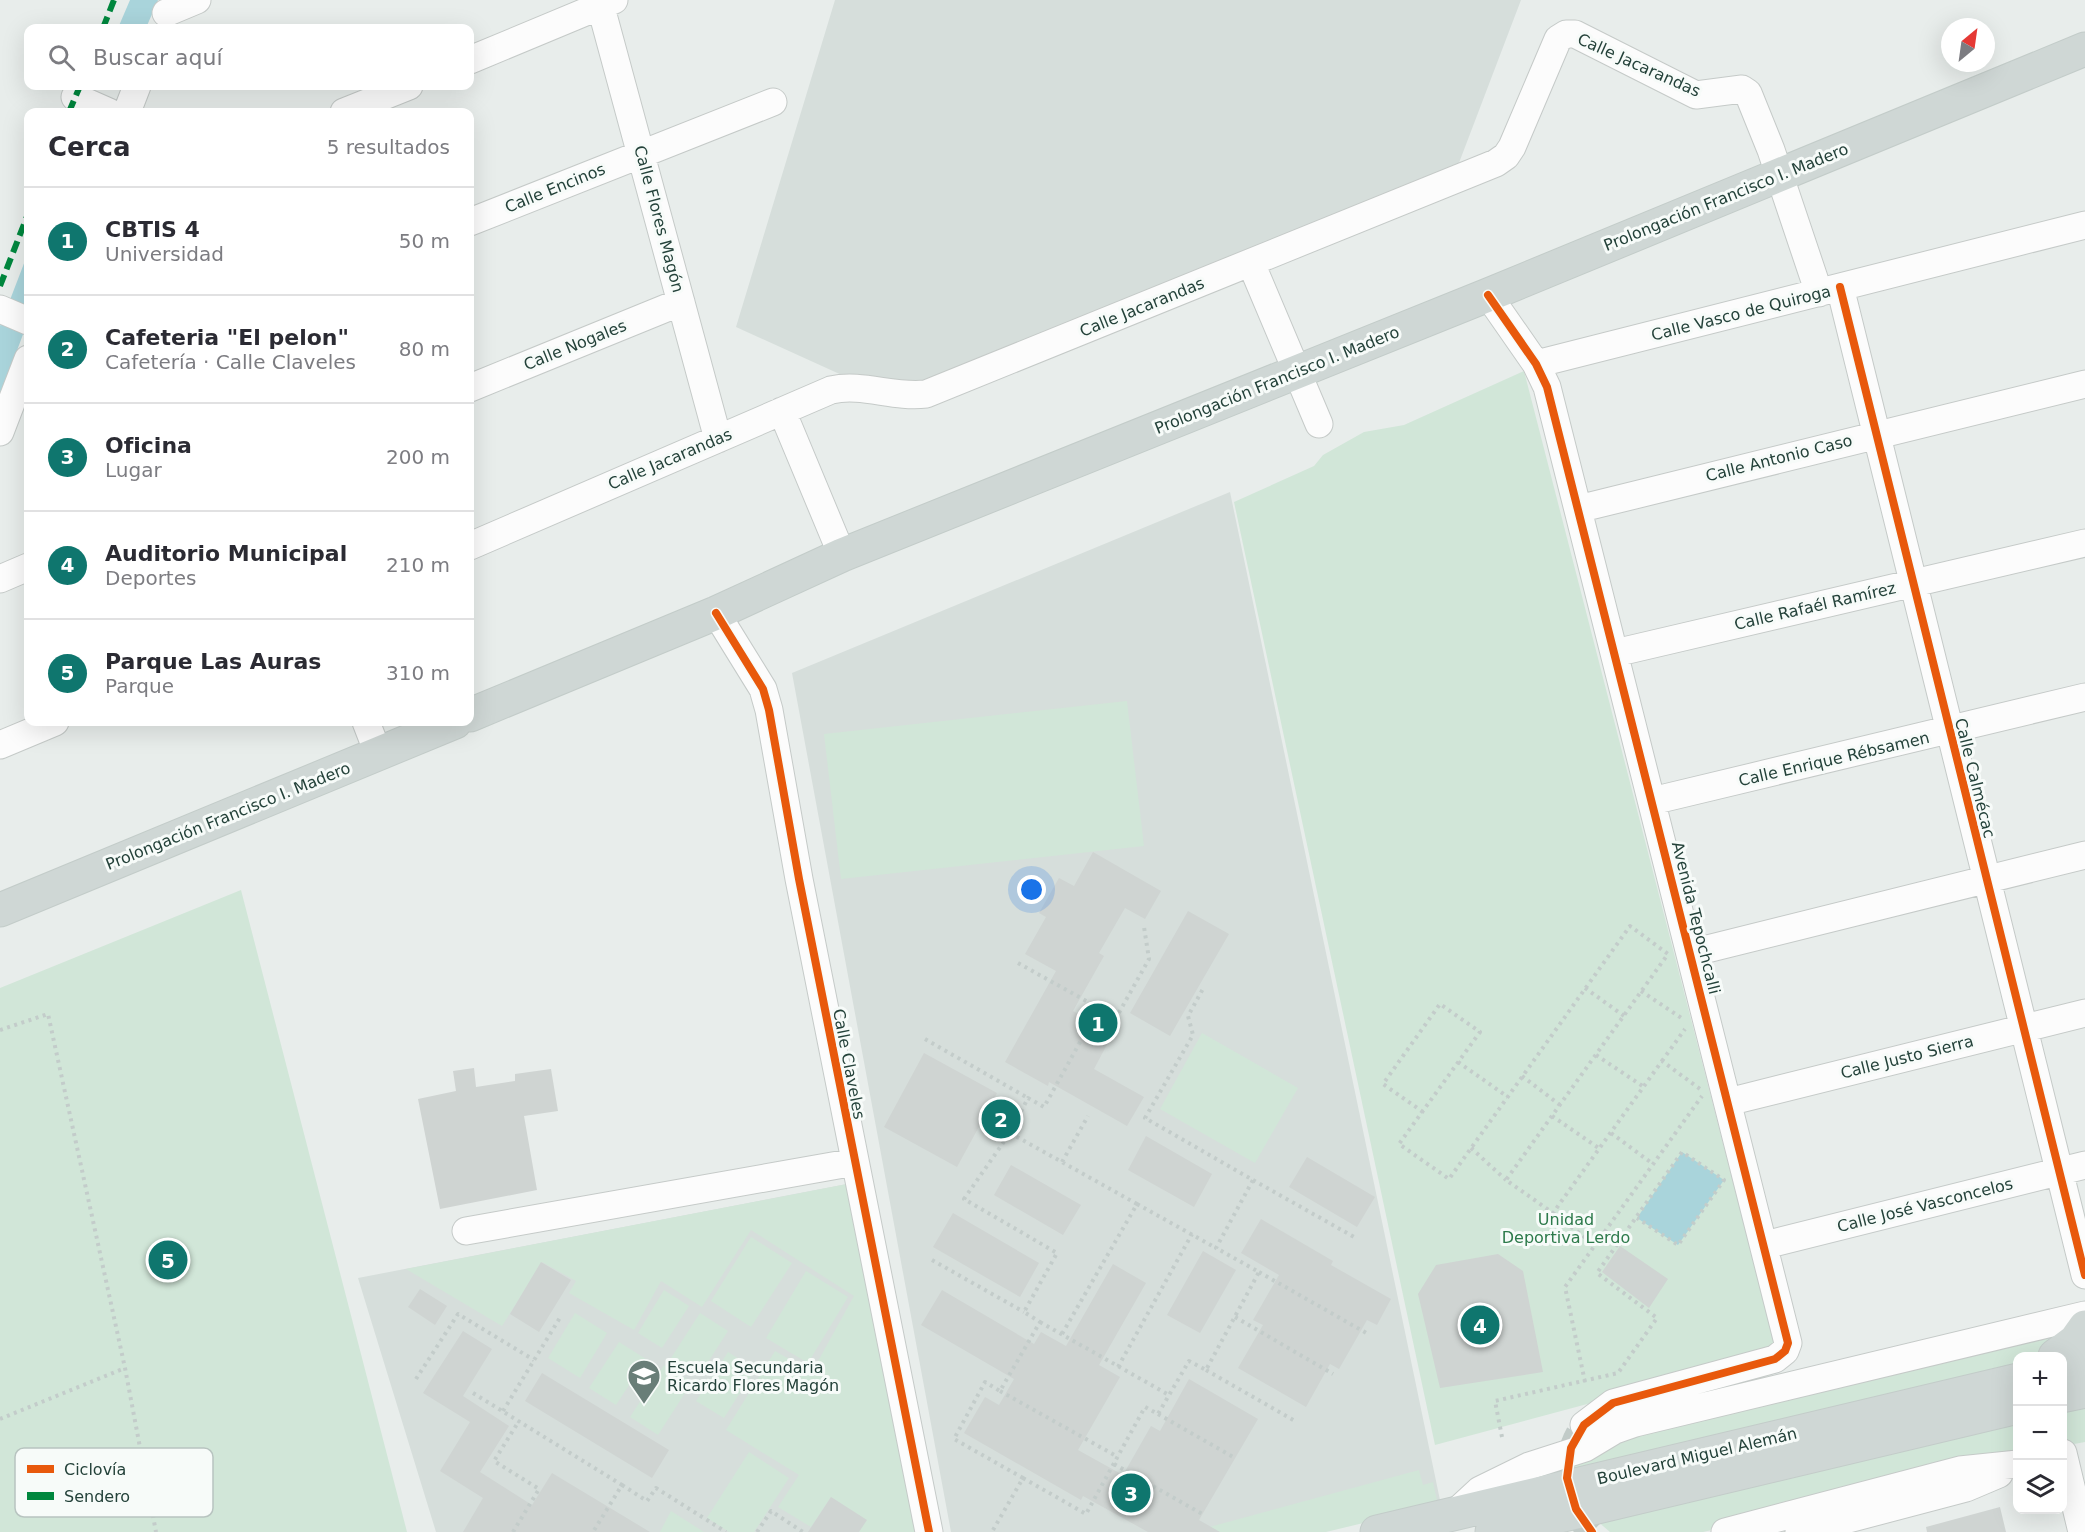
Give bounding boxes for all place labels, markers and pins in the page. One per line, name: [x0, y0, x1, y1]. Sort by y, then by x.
pin: 1: [1078, 1000, 1118, 1046]
pin: 2: [982, 1096, 1020, 1142]
pin: 5: [148, 1238, 188, 1282]
pin: 4: [1460, 1302, 1500, 1348]
school or university icon: Escuela Secundaria Ricardo Flores Magón: [626, 1358, 662, 1405]
place label: Escuela Secundaria Ricardo Flores Magón: [667, 1358, 839, 1395]
pin: 3: [1112, 1470, 1150, 1516]

